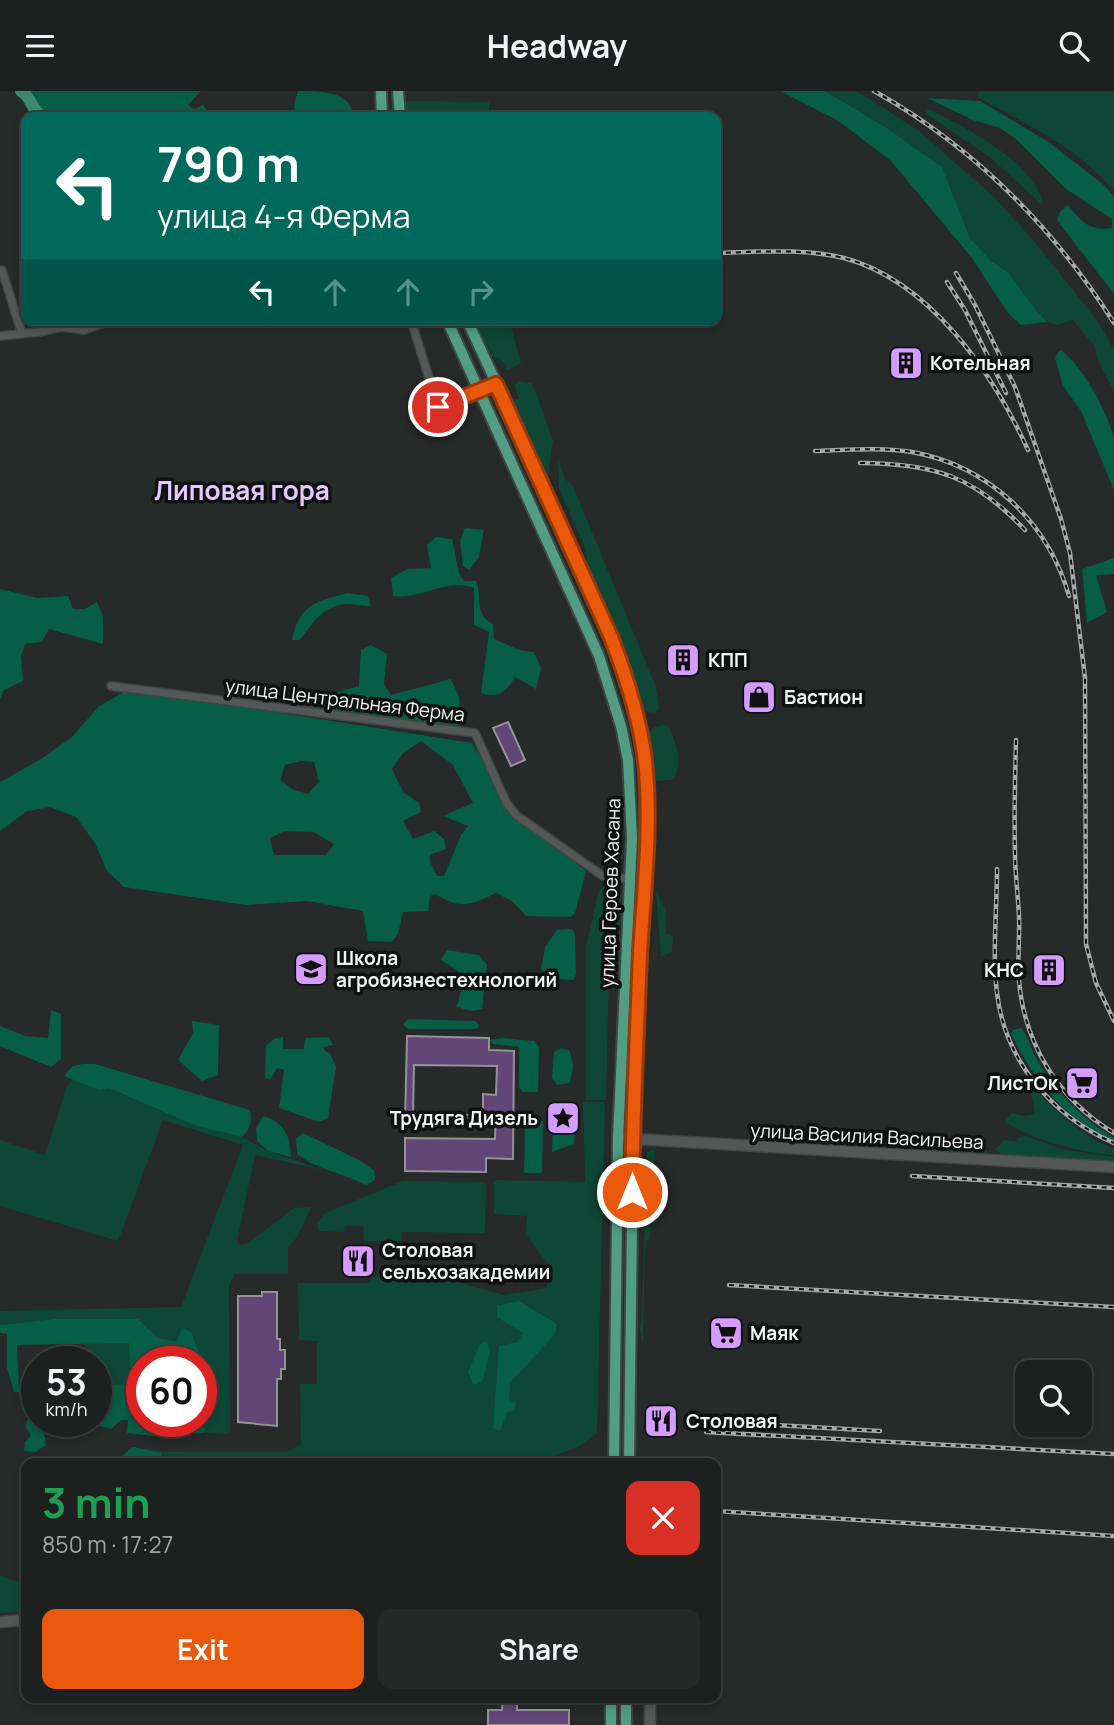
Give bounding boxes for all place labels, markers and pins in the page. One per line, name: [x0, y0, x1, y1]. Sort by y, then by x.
building icon: Котельная: [887, 344, 925, 382]
place label: Котельная: [930, 350, 1030, 376]
pin: [408, 377, 468, 437]
building icon: КПП: [664, 641, 702, 679]
place label: КПП: [708, 647, 748, 673]
shop icon: Бастион: [740, 678, 778, 716]
place label: Бастион: [784, 684, 863, 710]
place label: Школа агробизнестехнологий: [336, 945, 557, 993]
school or university icon: Школа агробизнестехнологий: [292, 950, 330, 988]
building icon: КНС: [1030, 951, 1068, 989]
place label: КНС: [984, 957, 1024, 983]
supermarket icon: ЛистОк: [1063, 1064, 1101, 1102]
place label: ЛистОк: [987, 1070, 1059, 1096]
place icon: Трудяга Дизель: [544, 1099, 582, 1137]
place label: Трудяга Дизель: [390, 1105, 538, 1131]
place label: Столовая сельхозакадемии: [382, 1237, 550, 1285]
restaurant icon: Столовая сельхозакадемии: [339, 1242, 377, 1280]
supermarket icon: Маяк: [707, 1314, 745, 1352]
place label: Маяк: [750, 1320, 799, 1346]
restaurant icon: Столовая: [642, 1402, 680, 1440]
place label: Столовая: [686, 1408, 778, 1434]

